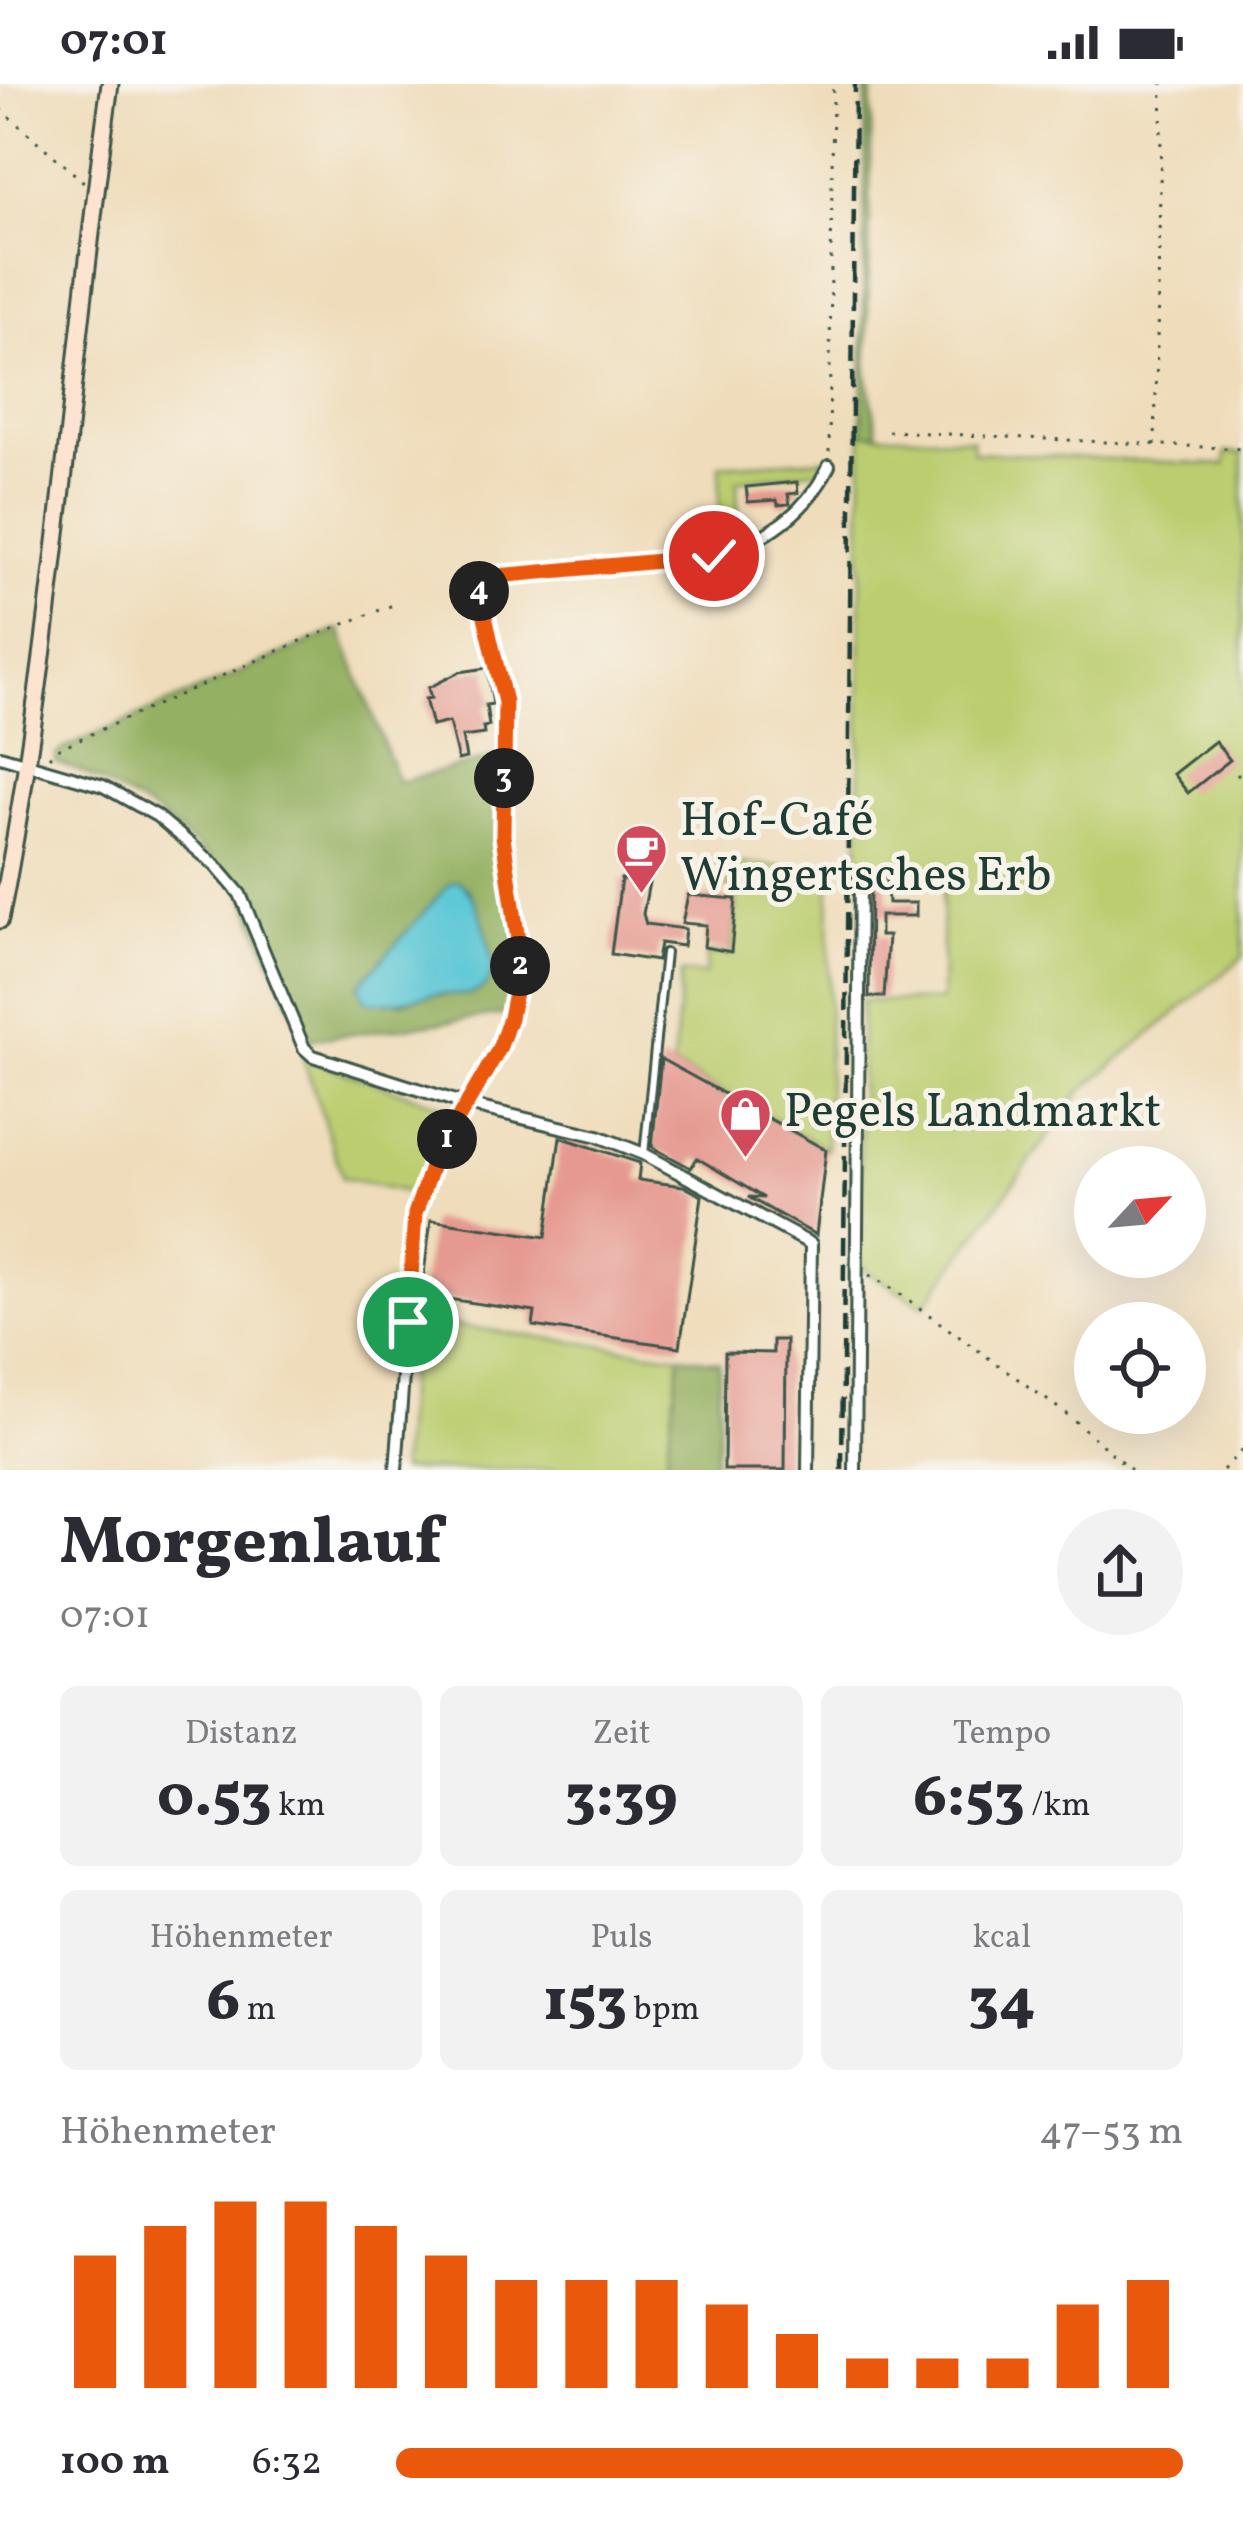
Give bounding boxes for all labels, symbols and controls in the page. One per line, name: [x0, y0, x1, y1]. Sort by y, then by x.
text: 07:01: [60, 11, 168, 74]
pin: [663, 505, 765, 607]
icon: check: [681, 523, 747, 589]
pin: 4: [449, 561, 509, 621]
text: 4: [469, 568, 489, 614]
pin: 3: [474, 748, 534, 808]
text: 3: [496, 755, 512, 801]
place label: Hof-Café Wingertsches Erb: [680, 789, 1052, 911]
cafe icon: Hof-Café Wingertsches Erb: [613, 822, 669, 896]
pin: 2: [490, 936, 550, 996]
text: 2: [511, 943, 529, 989]
place label: Pegels Landmarkt: [784, 1080, 1161, 1147]
shop icon: Pegels Landmarkt: [717, 1085, 773, 1159]
pin: 1: [417, 1109, 477, 1169]
text: 1: [440, 1116, 454, 1162]
north arrow: [1074, 1146, 1206, 1278]
map controls: [1074, 1146, 1206, 1434]
pin: [357, 1271, 459, 1373]
icon: arrive: [375, 1289, 441, 1355]
button: locate: [1074, 1302, 1206, 1434]
text: Morgenlauf: [60, 1499, 442, 1591]
button: share: [1057, 1509, 1183, 1635]
text: 07:01: [60, 1590, 150, 1644]
text: Distanz: [185, 1712, 297, 1758]
text: Zeit: [593, 1712, 650, 1758]
text: Tempo: [953, 1712, 1051, 1758]
text: 0.53: [157, 1758, 272, 1841]
text: 3:39: [565, 1758, 678, 1841]
text: 6:53: [913, 1758, 1025, 1841]
text: km: [272, 1784, 325, 1830]
text: /km: [1025, 1784, 1091, 1830]
text: Höhenmeter: [150, 1916, 332, 1962]
text: Puls: [591, 1916, 652, 1962]
text: kcal: [973, 1916, 1031, 1962]
text: 6: [206, 1962, 240, 2045]
text: 153: [543, 1962, 627, 2045]
text: 34: [968, 1962, 1035, 2045]
text: m: [240, 1988, 276, 2034]
text: bpm: [627, 1988, 700, 2034]
text: Höhenmeter: [60, 2106, 276, 2160]
text: 47–53 m: [1039, 2106, 1183, 2160]
text: 100 m: [60, 2436, 170, 2490]
text: 6:32: [252, 2436, 322, 2490]

